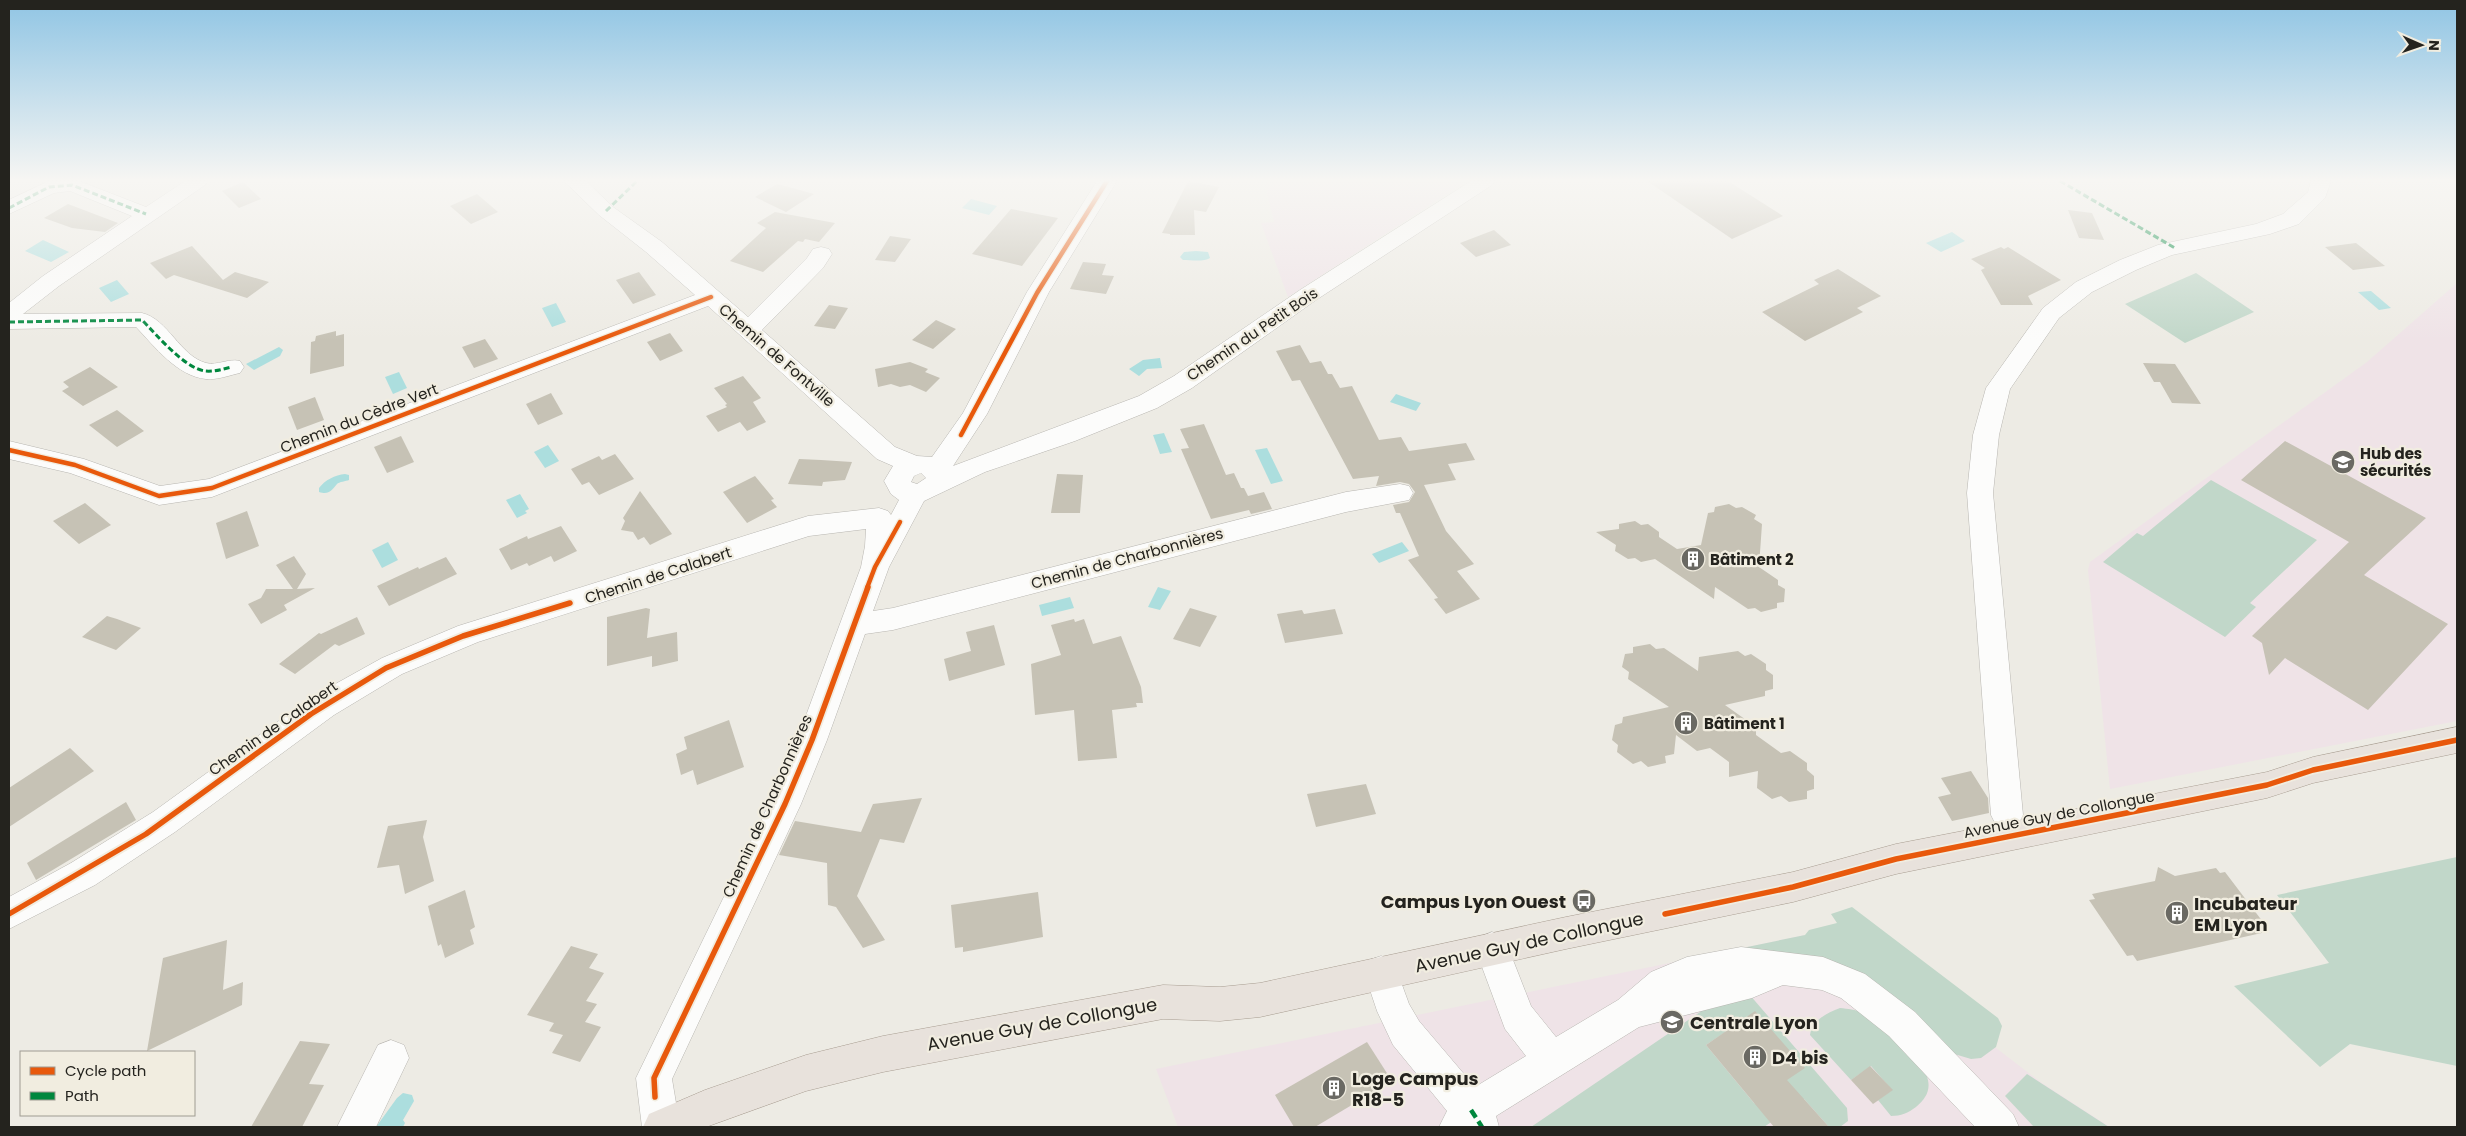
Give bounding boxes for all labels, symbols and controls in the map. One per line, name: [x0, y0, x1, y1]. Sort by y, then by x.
north arrow: [2396, 20, 2446, 70]
text: N: [2424, 40, 2444, 51]
street label: Chemin du Petit Bois: [1182, 282, 1322, 386]
street label: Chemin de Fontville: [714, 299, 840, 411]
street label: Chemin du Cèdre Vert: [277, 378, 441, 458]
place label: Hub des sécurités: [2360, 443, 2431, 481]
school or university icon: Hub des sécurités: [2330, 449, 2356, 475]
street label: Chemin de Charbonnières: [1029, 522, 1226, 594]
street label: Chemin de Calabert: [582, 541, 734, 609]
building icon: Bâtiment 2: [1680, 546, 1706, 572]
place label: Bâtiment 2: [1710, 549, 1794, 570]
street label: Chemin de Calabert: [204, 676, 342, 780]
building icon: Bâtiment 1: [1673, 710, 1699, 736]
street label: Chemin de Charbonnières: [717, 711, 817, 901]
place label: Bâtiment 1: [1704, 713, 1785, 734]
street label: Avenue Guy de Collongue: [1962, 785, 2156, 843]
bus stop icon: Campus Lyon Ouest: [1571, 888, 1597, 914]
place label: Campus Lyon Ouest: [1381, 889, 1566, 914]
place label: Incubateur EM Lyon: [2194, 891, 2297, 937]
building icon: Incubateur EM Lyon: [2164, 900, 2190, 926]
street label: Avenue Guy de Collongue: [1412, 906, 1646, 978]
street label: Avenue Guy de Collongue: [925, 991, 1159, 1057]
school or university icon: Centrale Lyon: [1659, 1009, 1685, 1035]
place label: Centrale Lyon: [1690, 1010, 1818, 1035]
building icon: D4 bis: [1742, 1044, 1768, 1070]
place label: D4 bis: [1772, 1045, 1829, 1070]
legend: [20, 1051, 195, 1116]
text: Cycle path: [65, 1060, 146, 1081]
place label: Loge Campus R18-5: [1352, 1066, 1479, 1112]
building icon: Loge Campus R18-5: [1321, 1075, 1347, 1101]
text: Path: [65, 1085, 99, 1106]

